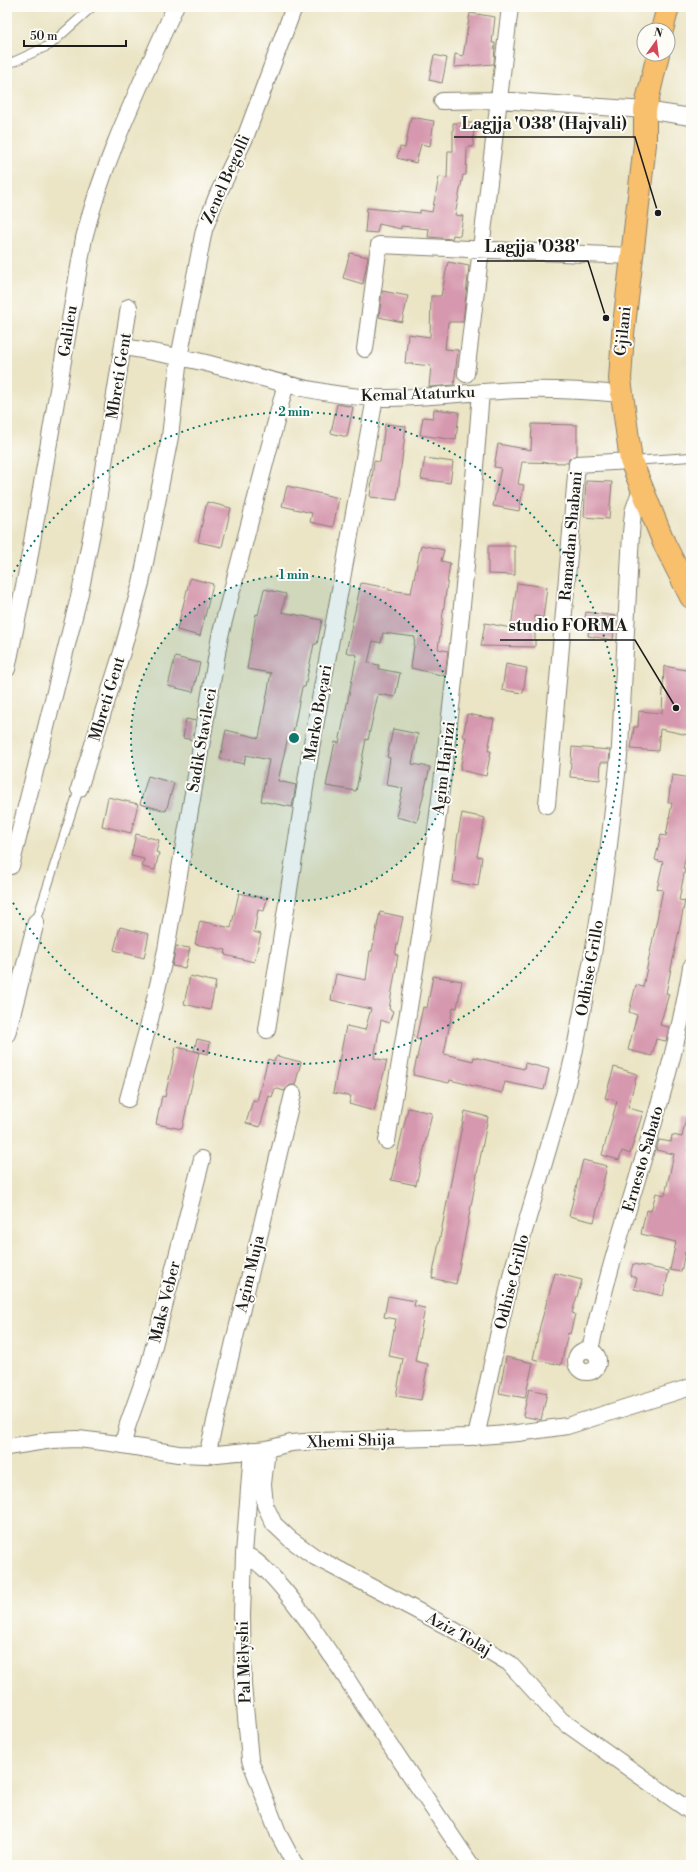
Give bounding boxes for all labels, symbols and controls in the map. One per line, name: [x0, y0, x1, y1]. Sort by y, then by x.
scale bar: [24, 22, 126, 48]
north arrow: [636, 22, 676, 62]
text: N: [652, 25, 664, 41]
text: 50 m: [30, 29, 58, 44]
callout: Lagjja '038' (Hajvali): [454, 108, 635, 137]
text: Lagjja '038' (Hajvali): [461, 113, 627, 135]
street label: Zenel Begolli: [197, 131, 255, 227]
callout: Lagjja '038': [477, 232, 588, 261]
text: Lagjja '038': [485, 236, 579, 258]
street label: Galileu: [54, 304, 82, 358]
street label: Gjilani: [610, 305, 636, 357]
street label: Mbreti Gent: [102, 331, 136, 421]
street label: Kemal Ataturku: [361, 382, 475, 406]
text: 2 min: [278, 405, 310, 420]
street label: Ramadan Shabani: [555, 470, 587, 602]
text: 1 min: [279, 568, 310, 583]
callout: studio FORMA: [500, 611, 635, 640]
text: studio FORMA: [509, 615, 628, 637]
street label: Mbreti Gent: [85, 654, 129, 744]
street label: Marko Boçari: [300, 663, 336, 763]
street label: Sadik Stavileci: [183, 686, 221, 794]
street label: Agim Hajrizi: [428, 720, 460, 817]
centre of rings: [287, 731, 301, 745]
street label: Odhise Grillo: [572, 918, 608, 1018]
street label: Ernesto Sabato: [618, 1104, 668, 1214]
street label: Agim Muja: [231, 1232, 269, 1316]
street label: Odhise Grillo: [490, 1232, 534, 1332]
street label: Maks Veber: [145, 1259, 185, 1345]
street label: Xhemi Shija: [306, 1429, 396, 1453]
street label: Aziz Tolaj: [422, 1607, 495, 1660]
street label: Pal Mëlyshi: [233, 1620, 255, 1704]

